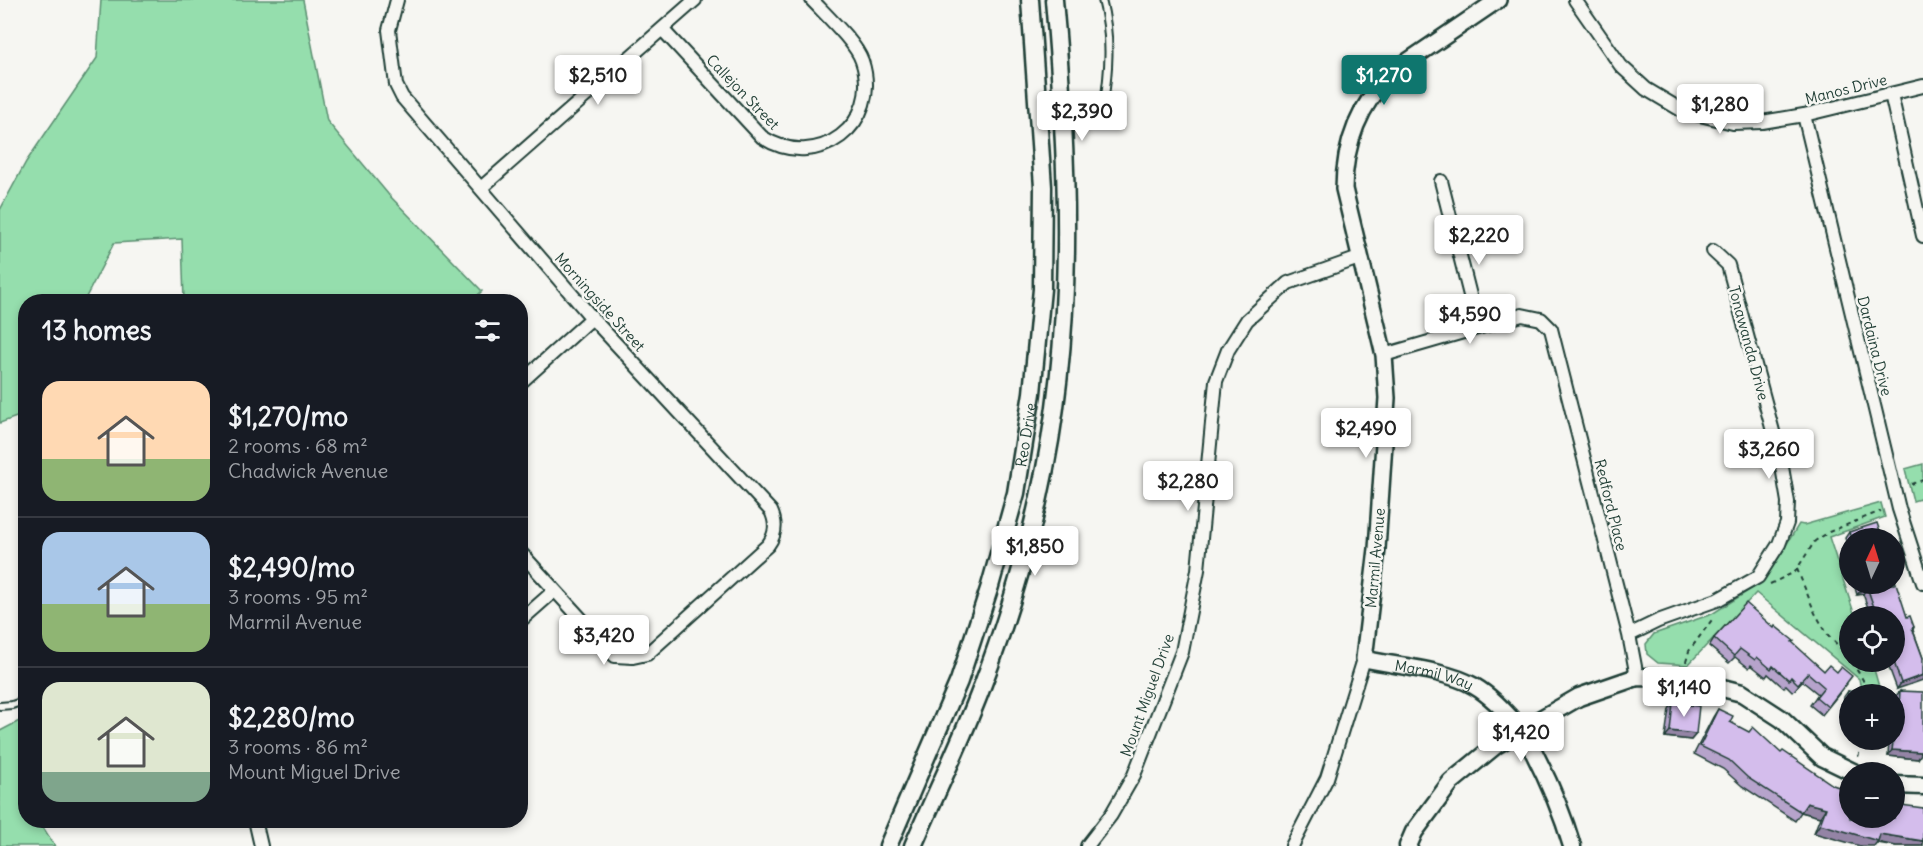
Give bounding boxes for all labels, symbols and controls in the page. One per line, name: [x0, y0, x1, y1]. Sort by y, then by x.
street label: Callejon Street: [702, 50, 784, 134]
pin: $2,510: [549, 55, 647, 106]
pin: $1,270: [1335, 55, 1433, 106]
text: $2,510: [569, 62, 627, 87]
text: $1,270: [1356, 62, 1412, 87]
street label: Manos Drive: [1803, 70, 1889, 108]
pin: $1,280: [1671, 84, 1769, 135]
pin: $2,390: [1033, 91, 1131, 142]
text: $1,280: [1691, 91, 1749, 116]
text: $2,390: [1051, 98, 1113, 123]
pin: $2,220: [1430, 215, 1528, 266]
text: $2,220: [1448, 222, 1510, 247]
street label: Morningside Street: [551, 249, 649, 355]
street label: Tonawanda Drive: [1725, 284, 1773, 402]
pin: $4,590: [1421, 294, 1519, 345]
street label: Dardaina Drive: [1853, 294, 1897, 398]
text: $4,590: [1439, 301, 1502, 326]
text: 13 homes: [42, 314, 152, 347]
icon: filters: [471, 314, 504, 347]
text: $1,270/mo: [228, 400, 348, 433]
street label: Reo Drive: [1011, 401, 1040, 468]
icon: home: [90, 405, 162, 477]
pin: $2,490: [1317, 408, 1415, 459]
text: $2,490: [1335, 415, 1397, 440]
pin: $3,260: [1720, 429, 1818, 480]
text: 2 rooms · 68 m²: [228, 433, 368, 458]
text: $3,260: [1738, 436, 1800, 461]
street label: Redford Place: [1590, 457, 1632, 553]
text: Chadwick Avenue: [228, 458, 388, 483]
pin: $2,280: [1139, 461, 1237, 512]
text: $2,280: [1157, 468, 1219, 493]
street label: Marmil Avenue: [1361, 507, 1389, 609]
pin: $1,850: [986, 526, 1084, 577]
north arrow: [1839, 528, 1905, 594]
map controls: [1839, 528, 1905, 828]
text: $1,850: [1005, 533, 1065, 558]
text: $2,490/mo: [228, 551, 355, 584]
icon: home: [90, 556, 162, 628]
text: 3 rooms · 95 m²: [228, 584, 368, 609]
button: locate: [1839, 606, 1905, 672]
text: Marmil Avenue: [228, 609, 362, 634]
pin: $3,420: [555, 615, 653, 666]
text: $3,420: [573, 622, 635, 647]
street label: Mount Miguel Drive: [1116, 631, 1178, 759]
street label: Marmil Way: [1393, 655, 1477, 694]
pin: $1,140: [1635, 667, 1733, 718]
text: $1,140: [1657, 674, 1711, 699]
button: +: [1839, 684, 1905, 750]
text: $2,280/mo: [228, 701, 355, 734]
icon: home: [90, 706, 162, 778]
pin: $1,420: [1472, 712, 1570, 763]
text: $1,420: [1492, 719, 1550, 744]
text: 3 rooms · 86 m²: [228, 734, 368, 759]
text: Mount Miguel Drive: [228, 759, 401, 784]
button: −: [1839, 762, 1905, 828]

